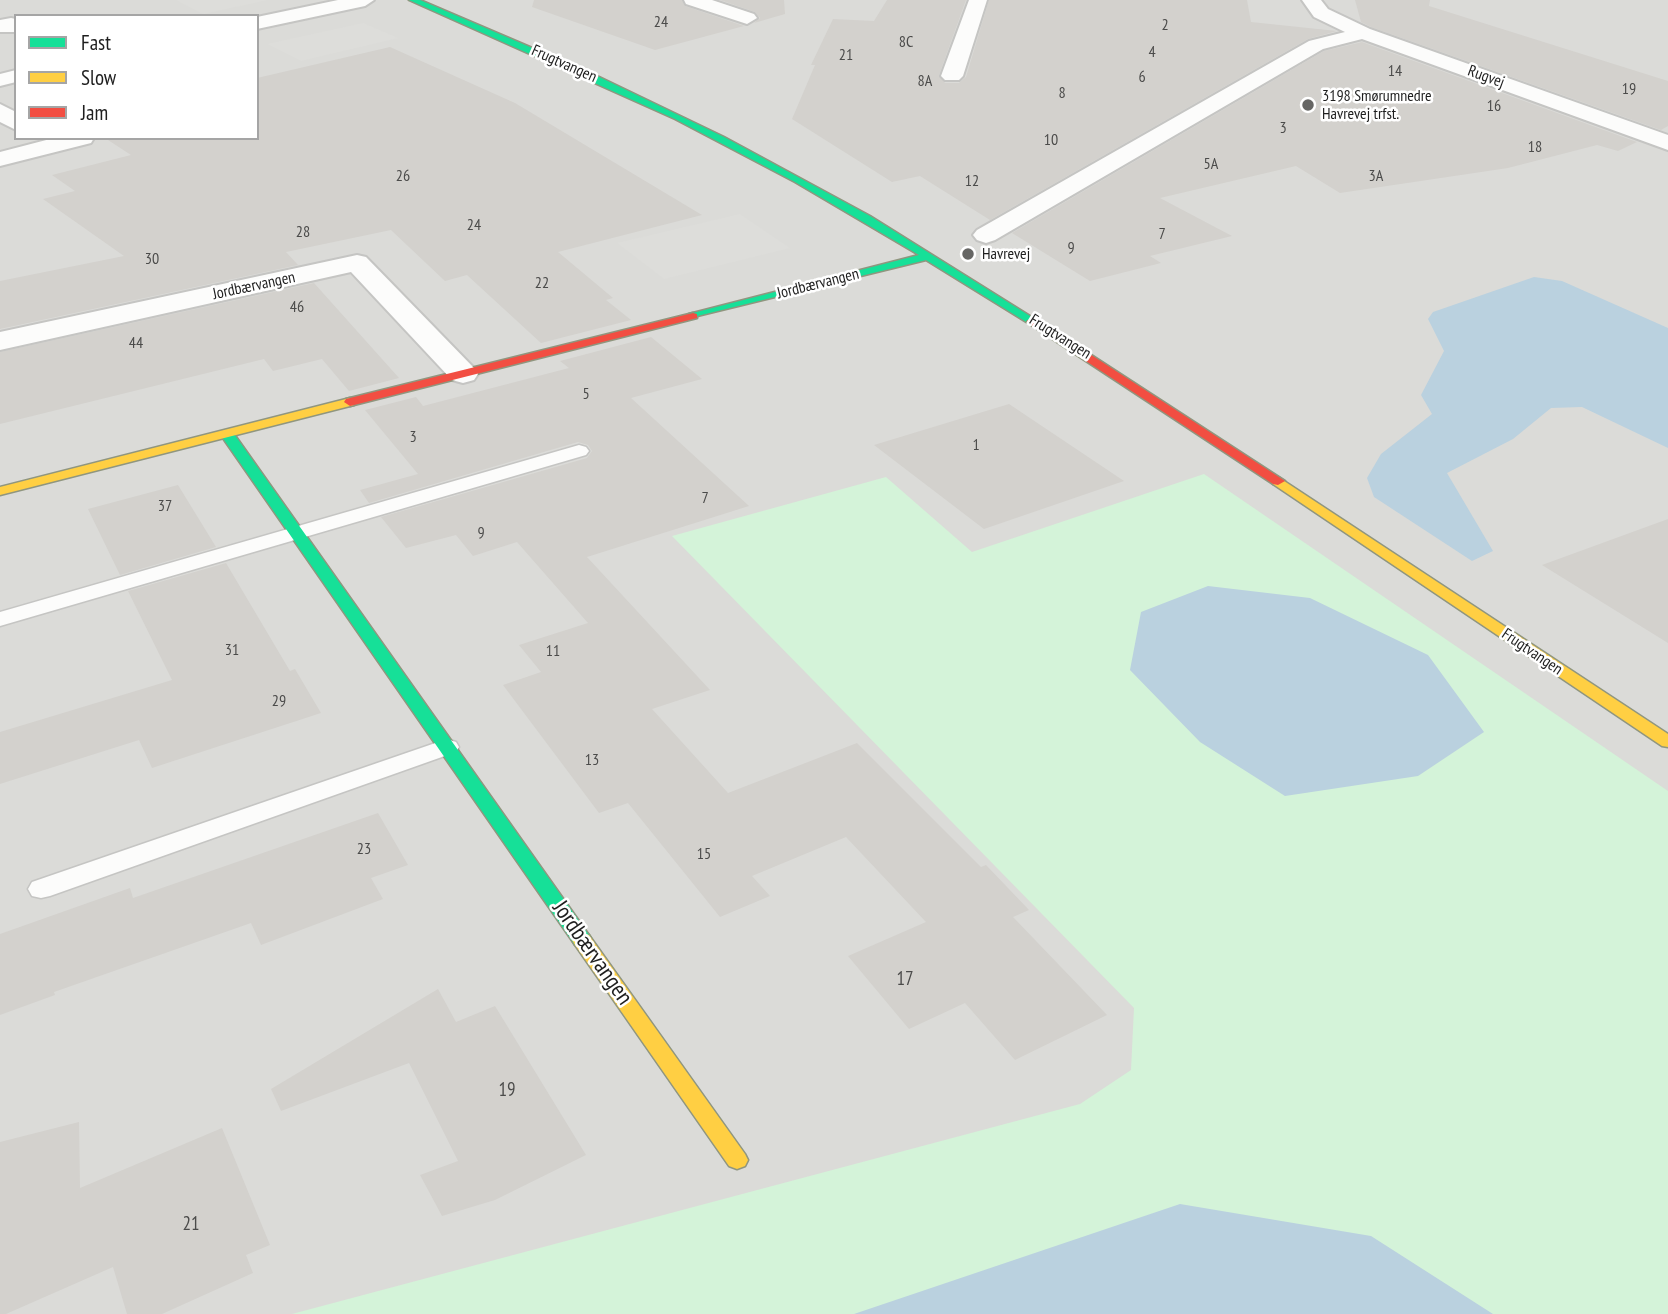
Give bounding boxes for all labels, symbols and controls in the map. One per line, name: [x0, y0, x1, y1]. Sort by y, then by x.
house number: 24: [654, 12, 668, 32]
legend: [14, 14, 259, 140]
house number: 2: [1161, 15, 1169, 35]
text: Fast: [81, 29, 111, 56]
house number: 8C: [899, 32, 913, 52]
street label: Frugtvangen: [528, 41, 600, 87]
house number: 4: [1148, 42, 1156, 62]
house number: 21: [839, 45, 853, 65]
house number: 14: [1388, 61, 1402, 81]
street label: Rugvej: [1465, 62, 1507, 92]
text: Slow: [81, 64, 116, 91]
house number: 6: [1138, 67, 1146, 87]
house number: 8A: [918, 71, 932, 91]
house number: 19: [1622, 79, 1636, 99]
house number: 8: [1058, 83, 1066, 103]
place label: 3198 Smørumnedre Havrevej trfst.: [1322, 86, 1432, 124]
house number: 16: [1487, 96, 1501, 116]
marker: 3198 Smørumnedre Havrevej trfst.: [1300, 97, 1316, 113]
text: Jam: [81, 99, 108, 126]
house number: 3: [1279, 118, 1287, 138]
house number: 10: [1044, 130, 1058, 150]
house number: 18: [1528, 137, 1542, 157]
house number: 5A: [1204, 154, 1218, 174]
house number: 26: [396, 166, 410, 186]
house number: 3A: [1369, 166, 1383, 186]
house number: 12: [965, 171, 979, 191]
house number: 24: [467, 215, 481, 235]
house number: 28: [296, 222, 310, 242]
house number: 7: [1158, 224, 1166, 244]
house number: 9: [1067, 238, 1075, 258]
place label: Havrevej: [982, 244, 1030, 264]
marker: Havrevej: [960, 246, 976, 262]
house number: 30: [145, 249, 159, 269]
street label: Jordbærvangen: [775, 265, 861, 303]
street label: Jordbærvangen: [211, 268, 297, 304]
house number: 22: [535, 273, 549, 293]
house number: 46: [290, 297, 304, 317]
street label: Frugtvangen: [1026, 310, 1094, 364]
house number: 44: [129, 333, 143, 353]
house number: 5: [582, 384, 590, 404]
house number: 3: [409, 427, 417, 447]
house number: 1: [972, 435, 980, 455]
house number: 7: [701, 488, 709, 508]
house number: 37: [158, 496, 172, 516]
house number: 9: [477, 523, 485, 543]
street label: Frugtvangen: [1498, 625, 1566, 679]
house number: 31: [225, 640, 239, 660]
house number: 11: [546, 641, 560, 661]
house number: 29: [272, 691, 286, 711]
house number: 13: [585, 750, 599, 770]
house number: 23: [357, 839, 371, 859]
house number: 15: [697, 844, 711, 864]
street label: Jordbærvangen: [546, 896, 638, 1010]
house number: 17: [896, 969, 914, 991]
house number: 19: [498, 1080, 516, 1102]
house number: 21: [182, 1214, 200, 1236]

